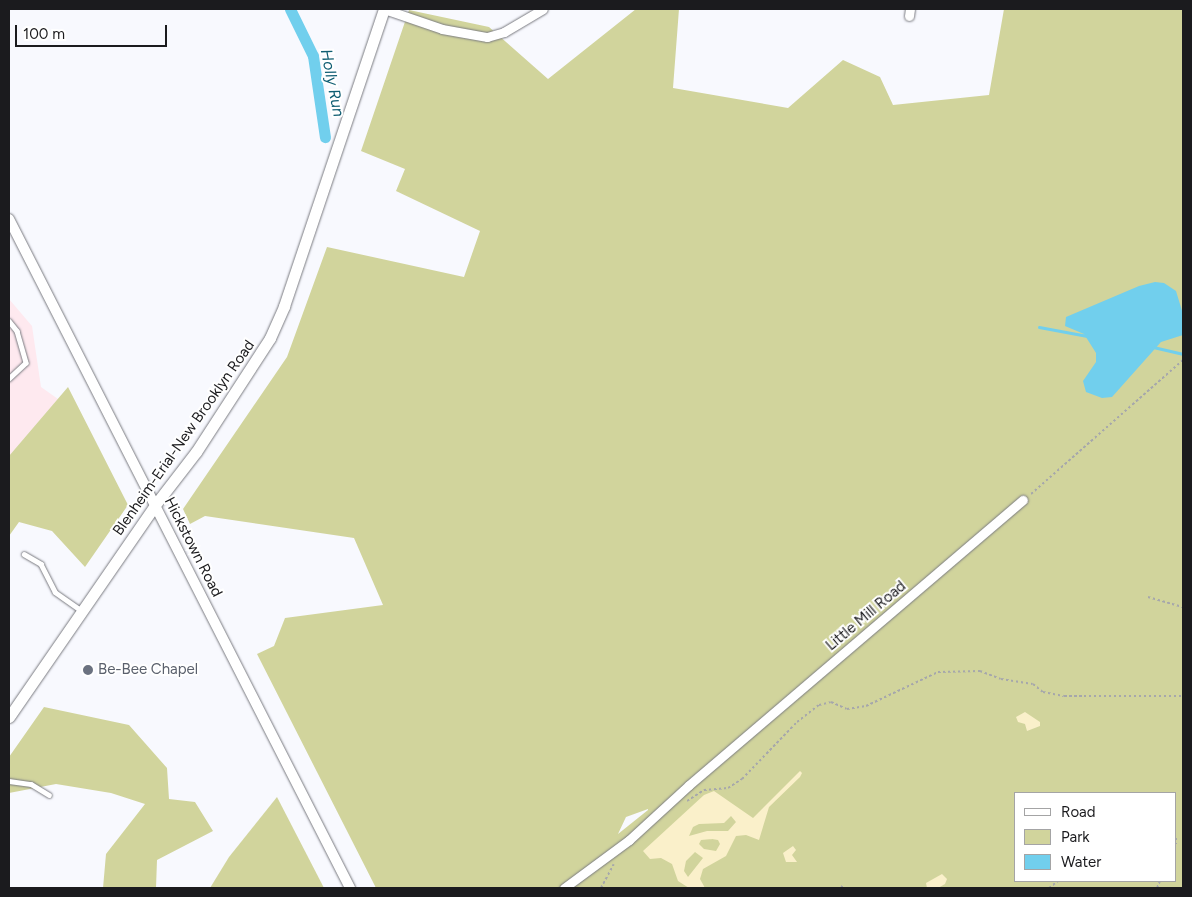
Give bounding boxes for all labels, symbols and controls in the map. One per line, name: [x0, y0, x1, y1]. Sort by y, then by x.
scale bar: [18, 15, 170, 47]
text: 100 m: [23, 25, 65, 43]
water label: Holly Run: [316, 47, 348, 119]
street label: Blenheim-Erial-New Brooklyn Road: [109, 337, 259, 539]
street label: Hickstown Road: [160, 494, 226, 600]
street label: Little Mill Road: [822, 577, 910, 655]
place label: Be-Bee Chapel: [98, 661, 198, 679]
marker: Be-Bee Chapel: [82, 664, 94, 676]
legend: [1014, 792, 1177, 882]
text: Road: [1061, 803, 1096, 821]
text: Park: [1061, 828, 1090, 846]
text: Water: [1061, 853, 1101, 871]

